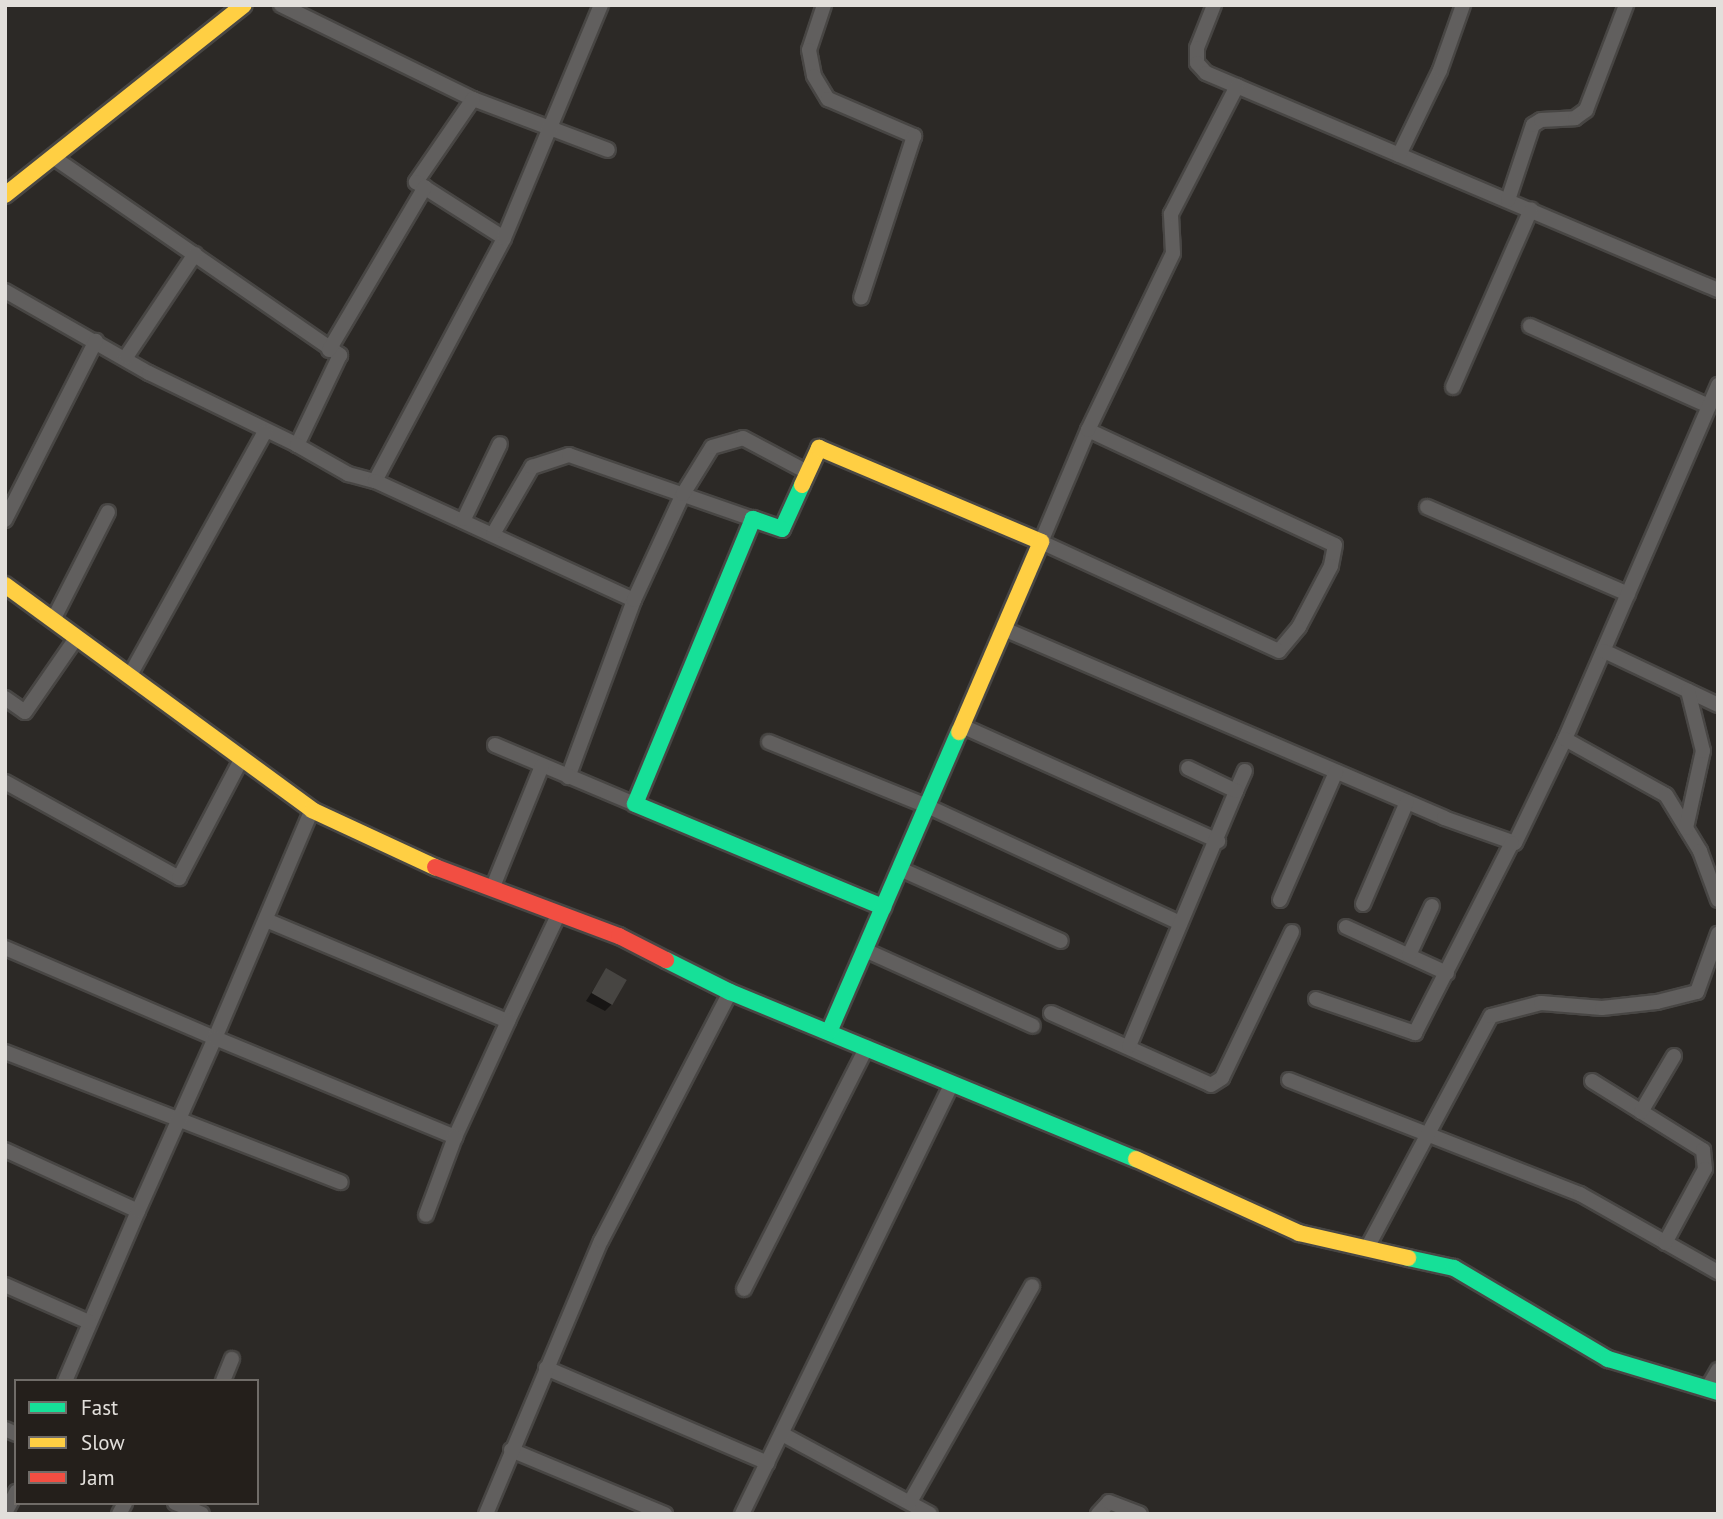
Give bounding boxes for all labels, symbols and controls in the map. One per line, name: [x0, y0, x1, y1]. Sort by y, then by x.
legend: [14, 1379, 259, 1505]
text: Fast: [81, 1394, 118, 1421]
text: Slow: [81, 1429, 125, 1456]
text: Jam: [81, 1464, 115, 1491]

